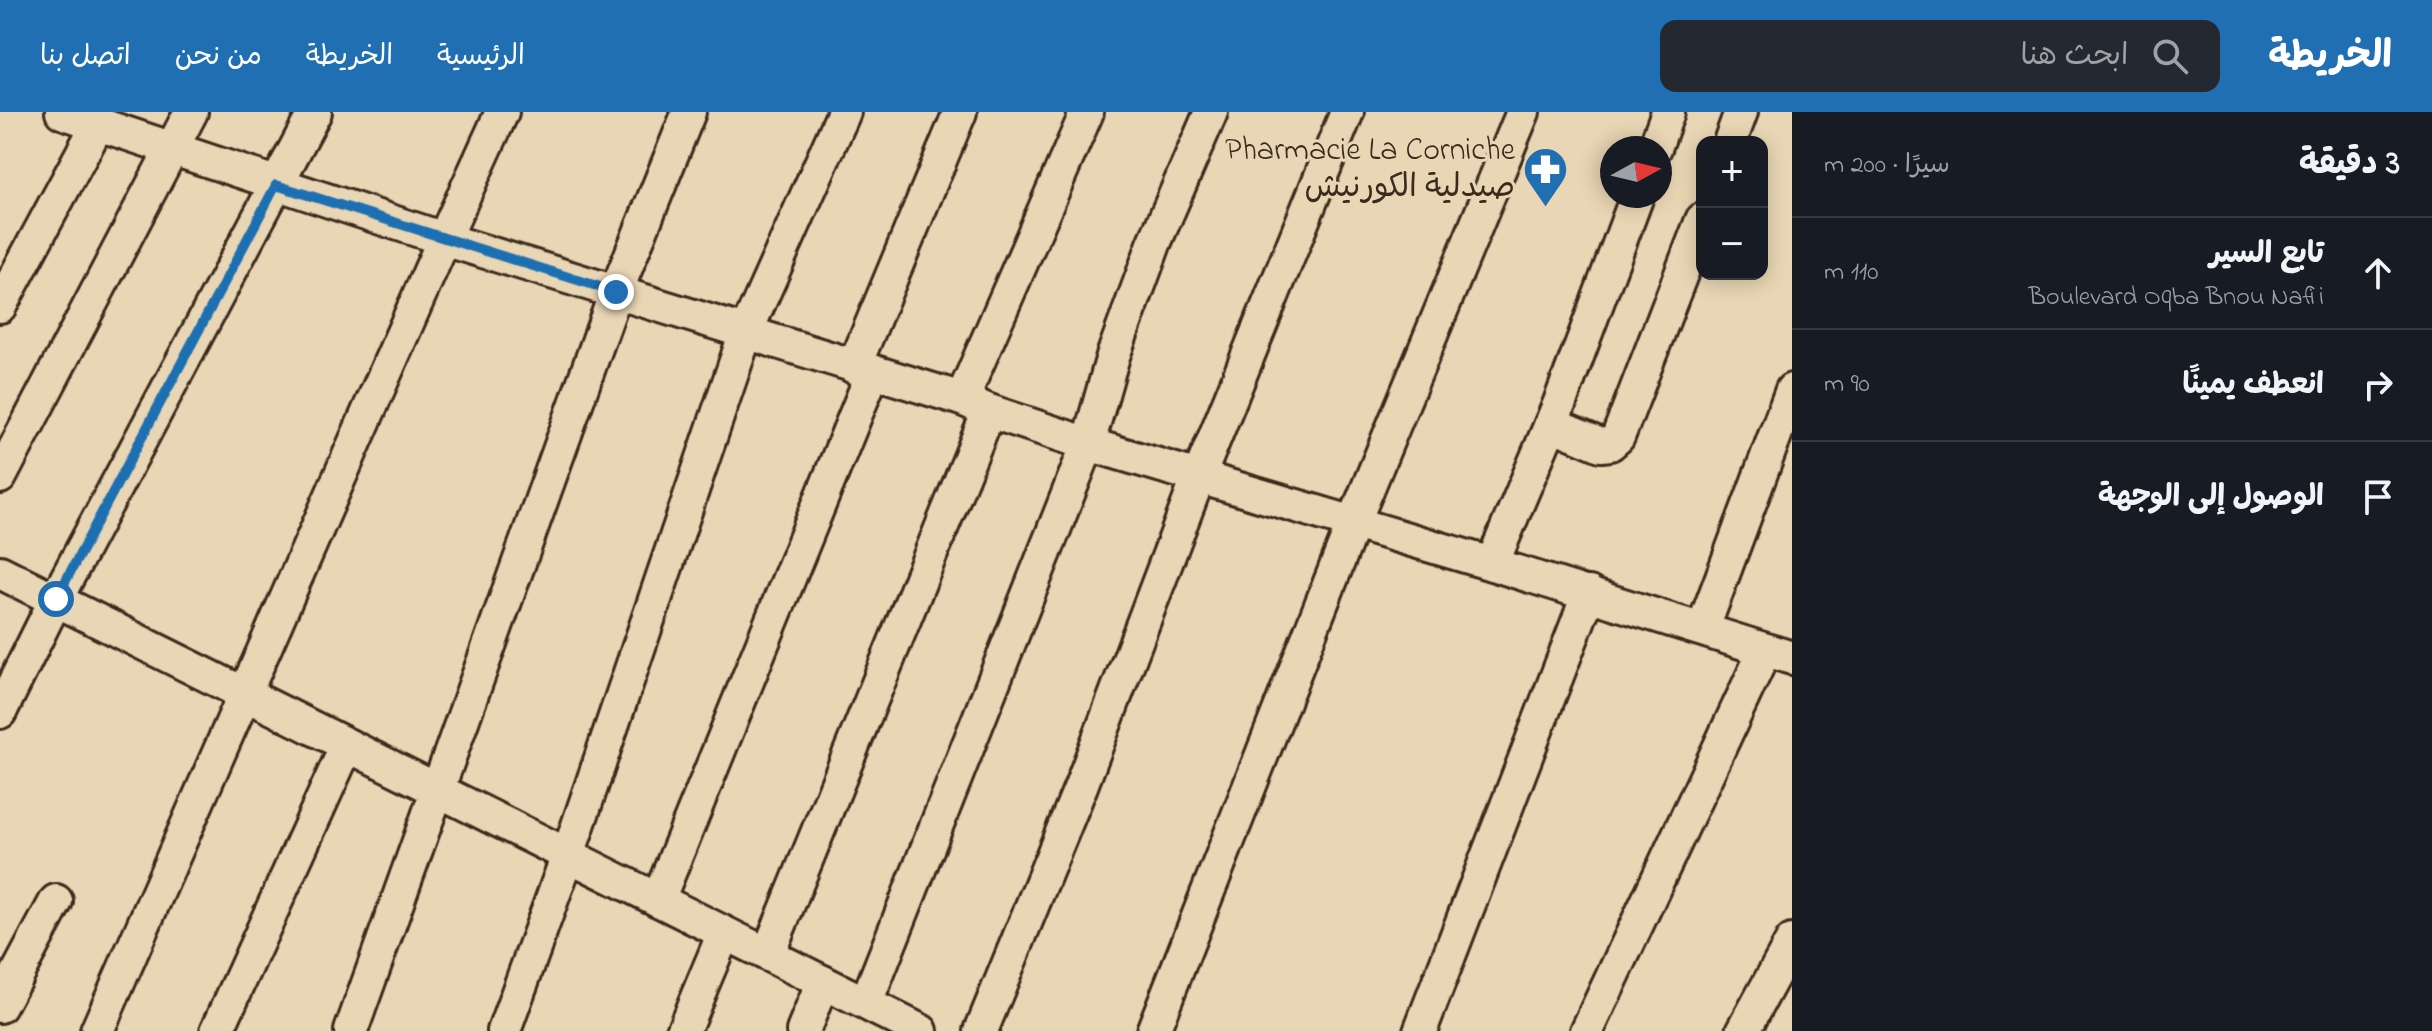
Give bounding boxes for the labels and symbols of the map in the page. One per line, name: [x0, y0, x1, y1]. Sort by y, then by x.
place label: Pharmacie La Corniche صيدلية الكورنيش: [1225, 128, 1516, 212]
north arrow: [1600, 136, 1672, 208]
pharmacy icon: Pharmacie La Corniche صيدلية الكورنيش: [1522, 145, 1570, 208]
route end: [598, 274, 634, 310]
route start: [38, 581, 74, 617]

